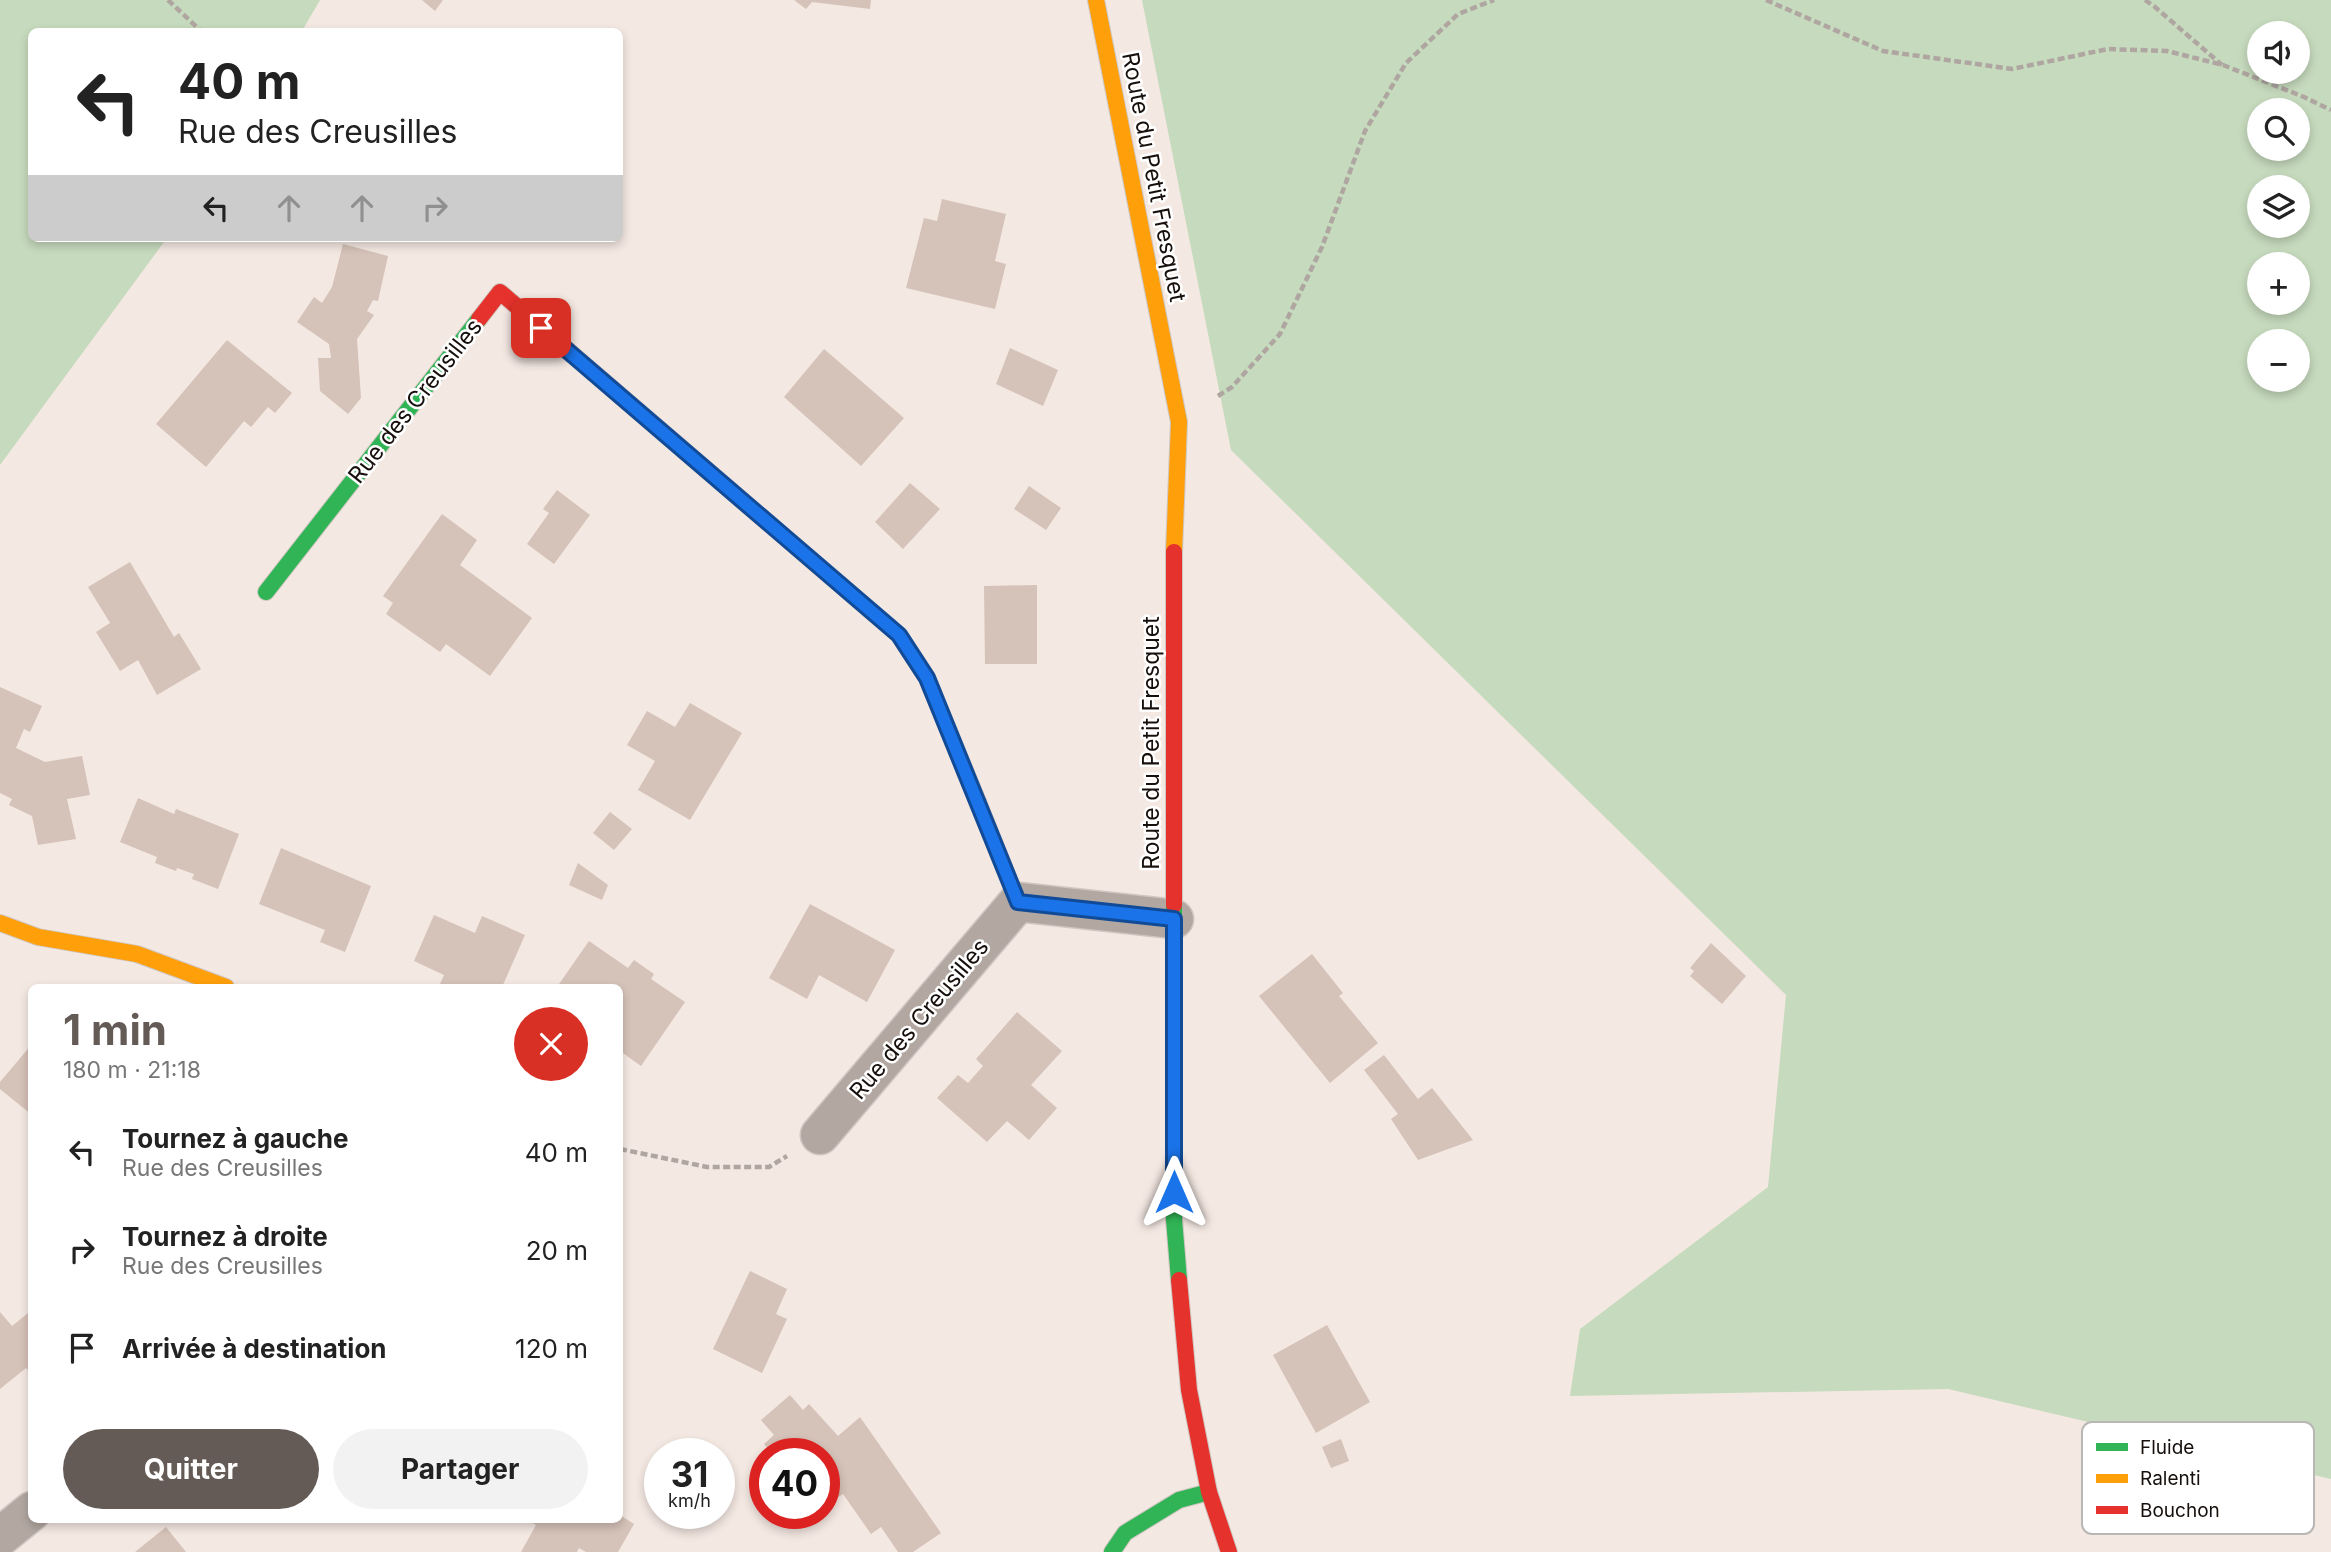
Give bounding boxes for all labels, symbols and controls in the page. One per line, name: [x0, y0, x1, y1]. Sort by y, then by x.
map controls: [2247, 21, 2310, 392]
button: sound: [2247, 21, 2310, 84]
street label: Route du Petit Fresquet: [1116, 50, 1192, 305]
text: 40 m: [178, 52, 301, 111]
icon: left: [63, 56, 154, 147]
button: search: [2247, 98, 2310, 161]
text: Rue des Creusilles: [178, 112, 457, 151]
button: layers: [2247, 175, 2310, 238]
icon: left: [197, 189, 235, 227]
icon: ahead: [270, 189, 308, 227]
icon: ahead: [343, 189, 381, 227]
icon: right: [416, 189, 454, 227]
button: +: [2247, 252, 2310, 315]
pin: [511, 298, 571, 358]
icon: arrive: [522, 309, 560, 347]
street label: Rue des Creusilles: [342, 313, 488, 489]
button: −: [2247, 329, 2310, 392]
street label: Route du Petit Fresquet: [1137, 616, 1165, 870]
street label: Rue des Creusilles: [844, 933, 994, 1105]
text: 1 min: [63, 1004, 167, 1055]
button: close: [514, 1007, 588, 1081]
text: 180 m · 21:18: [63, 1056, 201, 1084]
text: Tournez à gauche: [122, 1123, 348, 1154]
icon: left: [63, 1133, 101, 1171]
text: 40 m: [525, 1137, 588, 1168]
text: Rue des Creusilles: [122, 1154, 323, 1182]
position arrow: [1137, 1155, 1211, 1229]
text: Tournez à droite: [122, 1221, 328, 1252]
icon: right: [63, 1231, 101, 1269]
text: 20 m: [526, 1235, 588, 1266]
text: Rue des Creusilles: [122, 1252, 323, 1280]
icon: arrive: [63, 1329, 101, 1367]
text: Arrivée à destination: [122, 1333, 387, 1364]
text: 120 m: [515, 1333, 588, 1364]
legend: [2082, 1422, 2314, 1534]
button: Quitter: [63, 1429, 319, 1509]
button: Partager: [333, 1429, 588, 1509]
text: Fluide: [2140, 1436, 2194, 1459]
speed limit sign: 40: [749, 1438, 840, 1529]
text: 31: [671, 1453, 708, 1495]
text: Ralenti: [2140, 1467, 2201, 1490]
text: km/h: [668, 1490, 711, 1511]
text: Bouchon: [2140, 1499, 2220, 1522]

